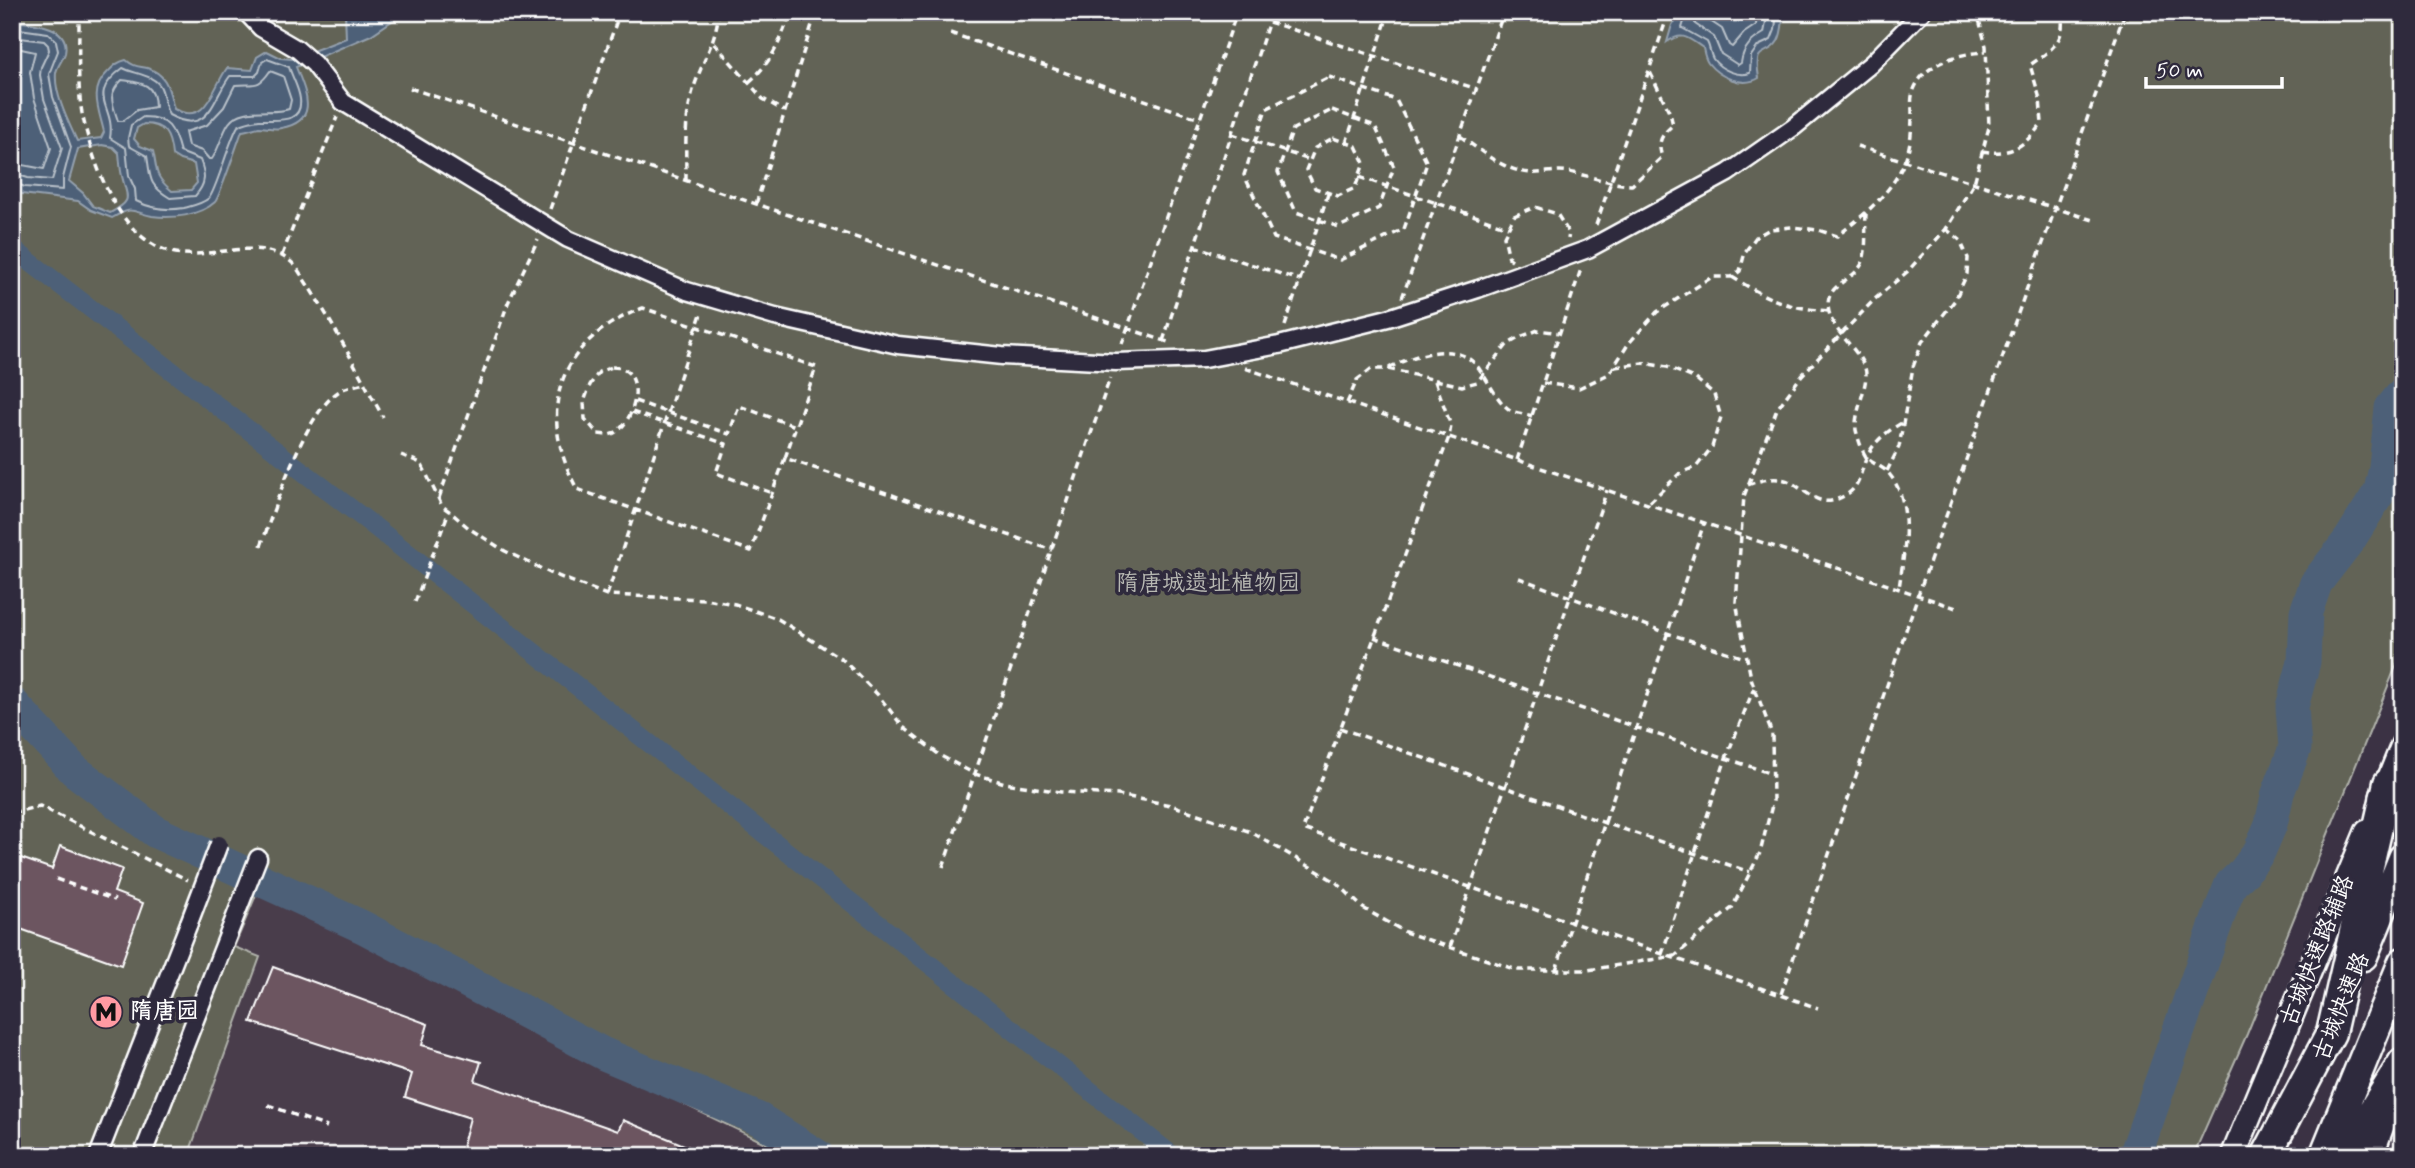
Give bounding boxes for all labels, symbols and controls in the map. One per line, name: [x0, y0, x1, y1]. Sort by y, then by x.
scale bar: [2146, 46, 2282, 90]
text: 50 m: [2156, 57, 2203, 85]
park label: 隋唐城遗址植物园: [1116, 569, 1300, 599]
street label: 古城快速路辅路: [2275, 871, 2361, 1031]
street label: 古城快速路: [2308, 949, 2376, 1065]
metro station icon: 隋唐园: [87, 993, 125, 1031]
place label: 隋唐园: [130, 997, 199, 1027]

